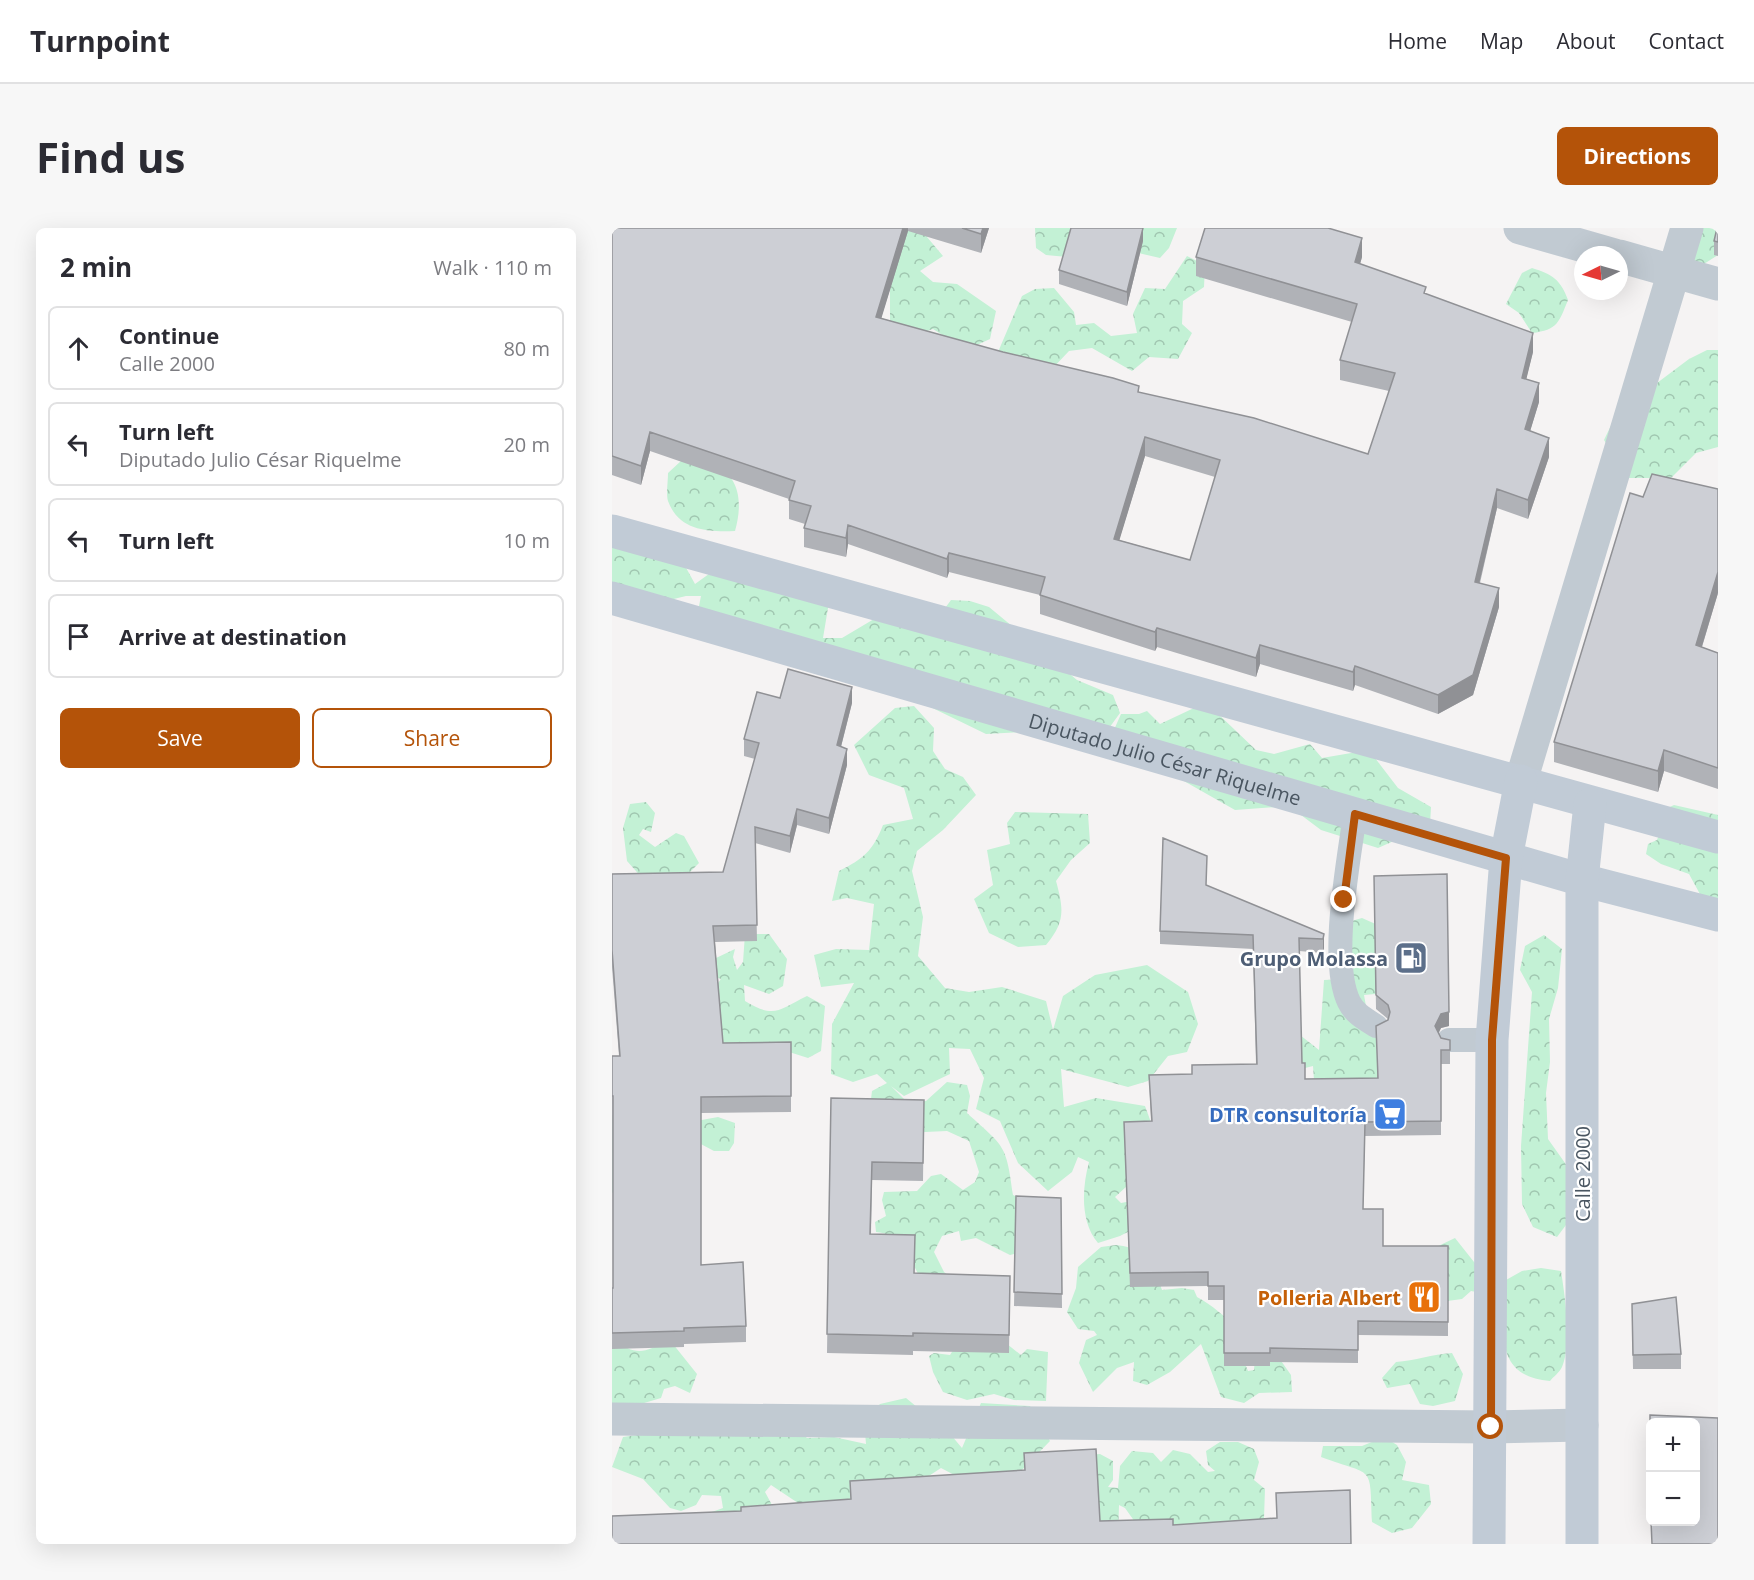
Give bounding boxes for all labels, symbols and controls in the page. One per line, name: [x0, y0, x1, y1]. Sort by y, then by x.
text: Turnpoint: [30, 22, 170, 60]
text: Home: [1388, 27, 1447, 55]
text: Map: [1480, 27, 1523, 55]
text: About: [1556, 27, 1616, 55]
text: Contact: [1649, 27, 1724, 55]
button: Directions: [1557, 127, 1718, 185]
text: Find us: [36, 128, 185, 185]
north arrow: [1574, 246, 1628, 300]
text: 2 min: [60, 249, 132, 285]
text: Walk · 110 m: [433, 254, 552, 281]
text: Continue: [119, 320, 219, 350]
icon: ahead: [62, 332, 95, 365]
text: 80 m: [503, 335, 550, 362]
text: Calle 2000: [119, 350, 215, 377]
text: Turn left: [119, 416, 214, 446]
icon: left: [62, 428, 95, 461]
text: 20 m: [503, 431, 550, 458]
text: Diputado Julio César Riquelme: [119, 446, 402, 473]
icon: left: [62, 524, 95, 557]
text: Turn left: [119, 525, 214, 555]
text: 10 m: [503, 527, 550, 554]
icon: arrive: [62, 620, 95, 653]
text: Arrive at destination: [119, 621, 347, 651]
street label: Diputado Julio César Riquelme: [1026, 706, 1305, 811]
button: Save: [60, 708, 300, 768]
button: Share: [312, 708, 552, 768]
route end: [1330, 886, 1356, 912]
fuel station icon: Grupo Molassa: [1393, 940, 1429, 976]
place label: Grupo Molassa: [1240, 945, 1388, 972]
supermarket icon: DTR consultoría: [1372, 1096, 1408, 1132]
place label: DTR consultoría: [1209, 1101, 1367, 1128]
street label: Calle 2000: [1569, 1126, 1596, 1222]
restaurant icon: Polleria Albert: [1406, 1279, 1442, 1315]
place label: Polleria Albert: [1257, 1284, 1401, 1311]
route start: [1477, 1413, 1503, 1439]
map controls: [1646, 1418, 1700, 1526]
button: +: [1646, 1418, 1700, 1472]
button: −: [1646, 1472, 1700, 1526]

